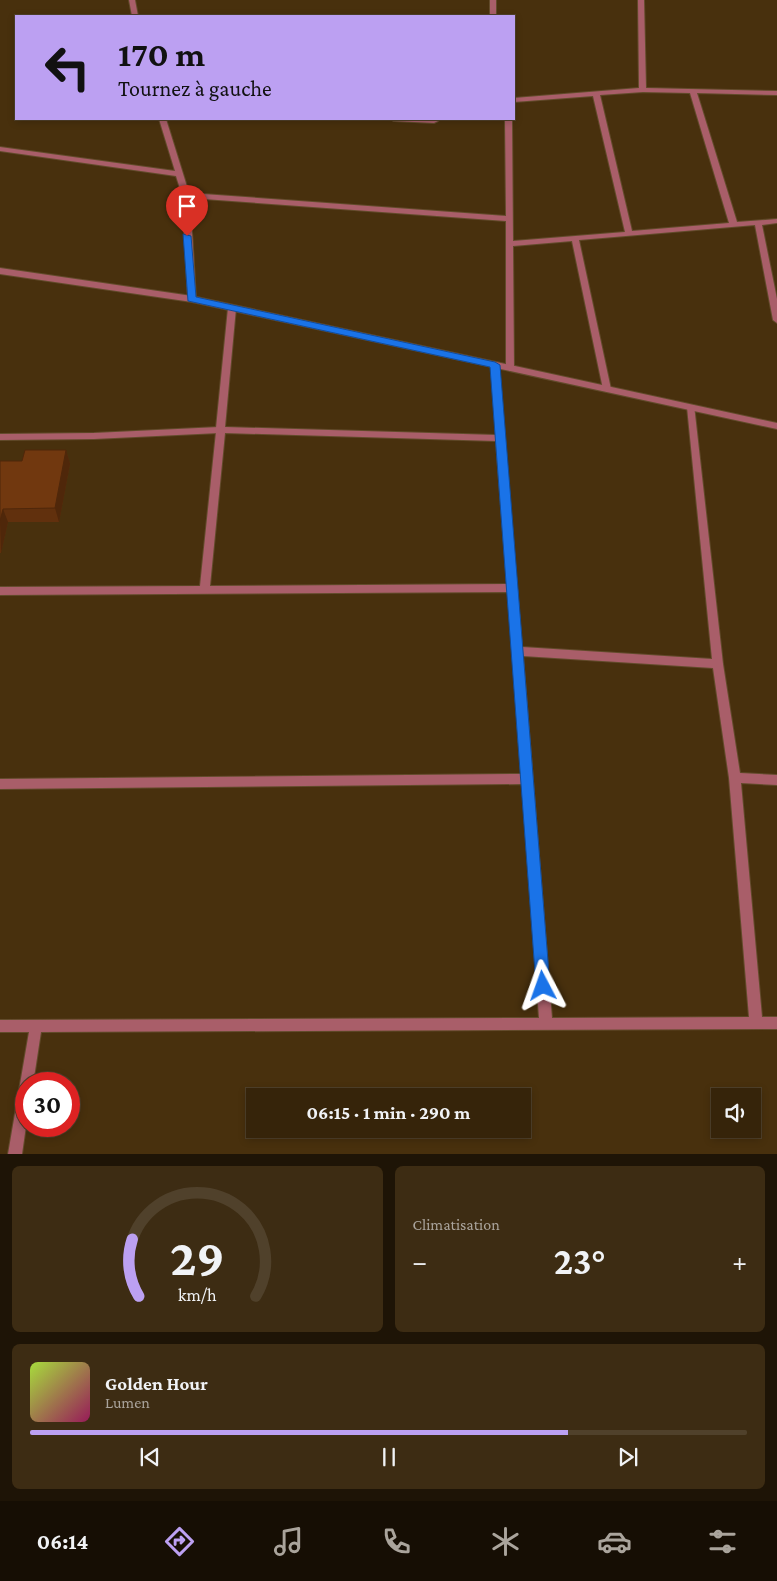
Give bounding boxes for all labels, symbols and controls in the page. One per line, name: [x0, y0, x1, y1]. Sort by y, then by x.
icon: left: [35, 35, 100, 100]
text: 170 m: [118, 35, 205, 74]
text: Tournez à gauche: [118, 76, 272, 101]
pin: [166, 185, 208, 236]
icon: arrive: [173, 192, 201, 220]
position arrow: [516, 959, 568, 1011]
speed limit sign: 30: [15, 1072, 80, 1137]
map controls: [711, 1088, 761, 1138]
button: sound: [711, 1088, 761, 1138]
text: 06:15 · 1 min · 290 m: [307, 1102, 470, 1123]
text: Climatisation: [413, 1216, 500, 1233]
text: 29: [170, 1228, 225, 1286]
text: 23°: [554, 1240, 606, 1282]
text: −: [413, 1246, 427, 1277]
text: +: [732, 1246, 747, 1277]
text: km/h: [178, 1285, 217, 1305]
text: Golden Hour: [105, 1373, 208, 1394]
text: Lumen: [105, 1394, 150, 1411]
icon: previous: [136, 1443, 164, 1471]
icon: pause: [375, 1443, 403, 1471]
icon: next: [614, 1443, 642, 1471]
icon: directions: [162, 1524, 197, 1559]
icon: music: [271, 1524, 306, 1559]
icon: phone: [379, 1524, 414, 1559]
icon: climate: [488, 1524, 523, 1559]
icon: car: [597, 1524, 632, 1559]
icon: filters: [705, 1524, 740, 1559]
text: 06:14: [37, 1529, 88, 1554]

